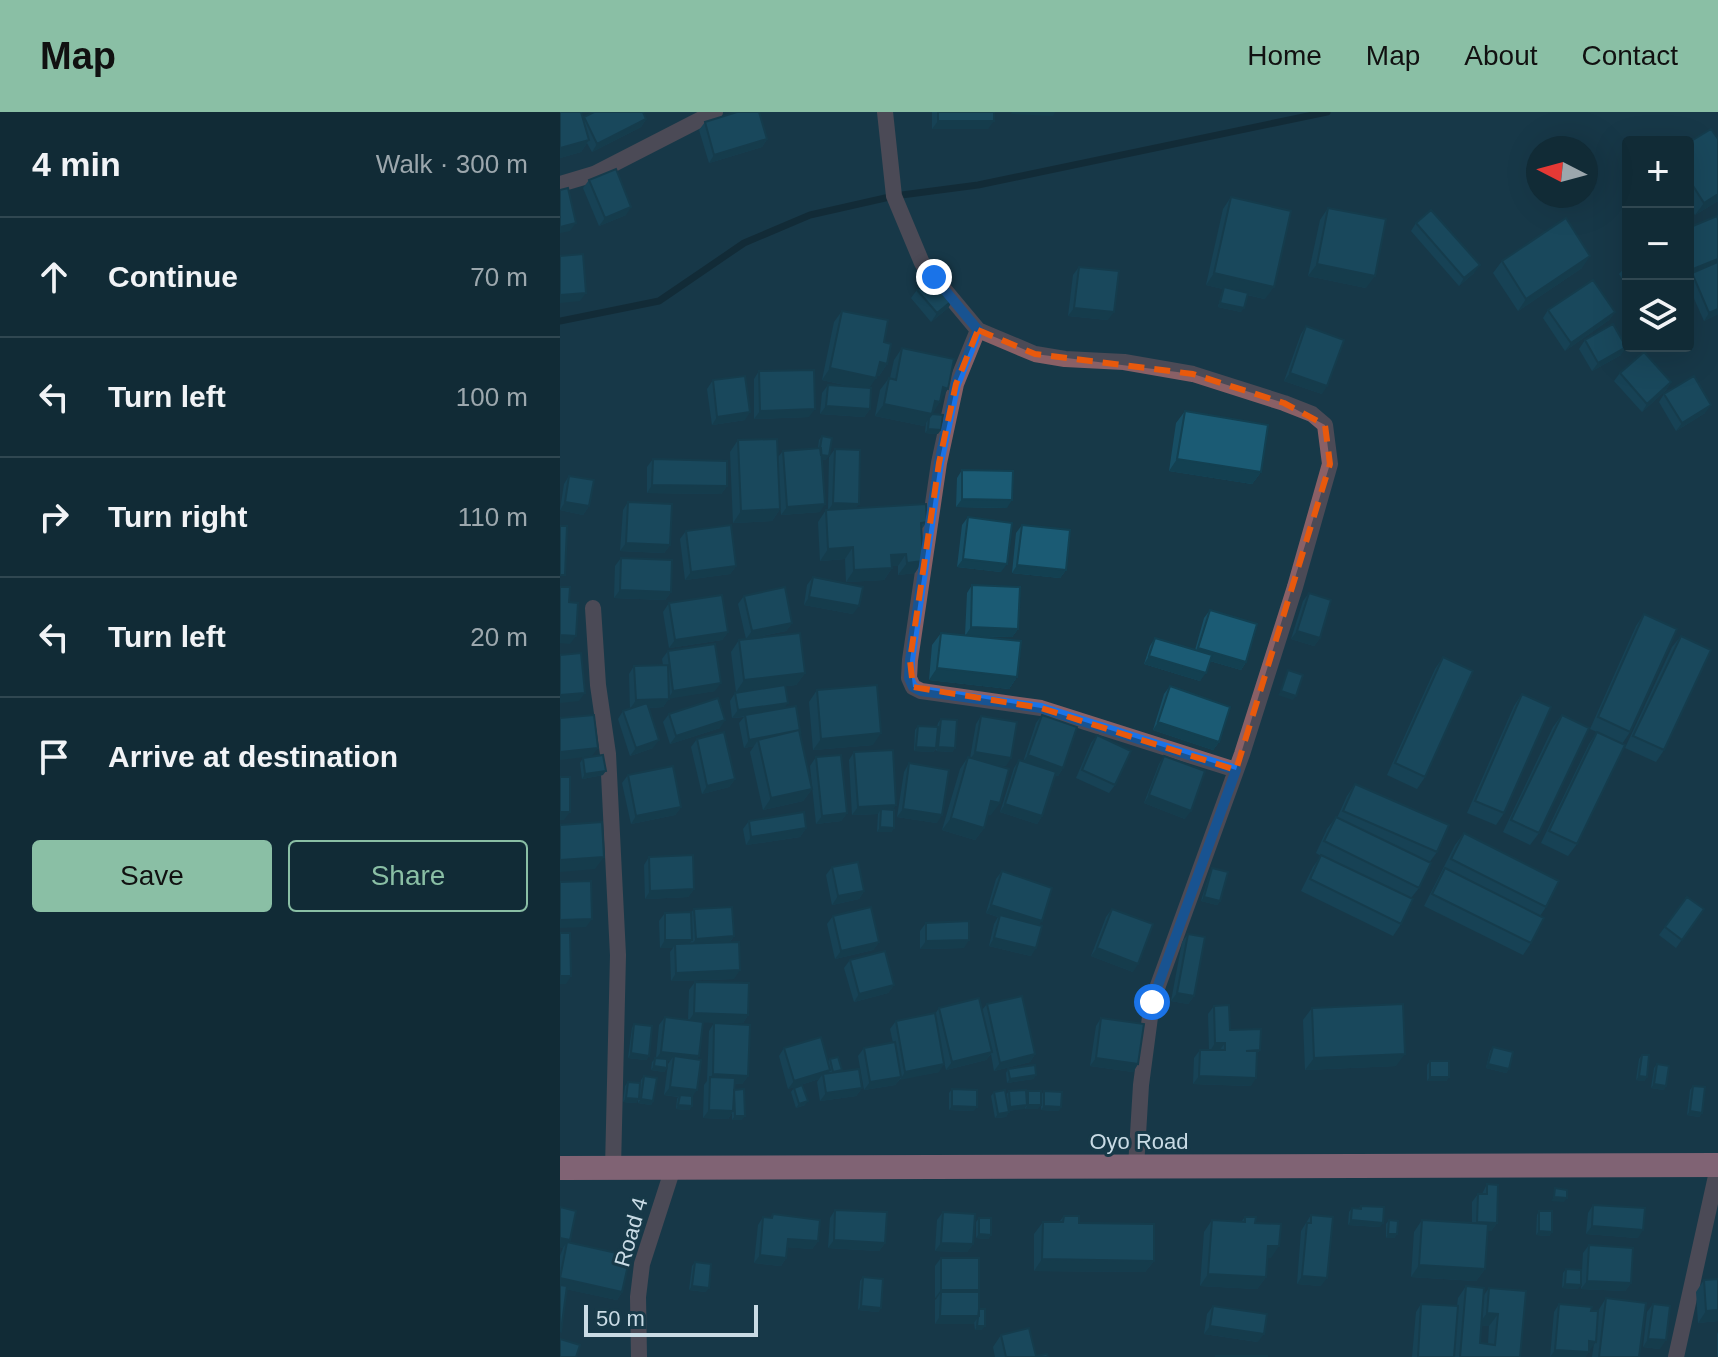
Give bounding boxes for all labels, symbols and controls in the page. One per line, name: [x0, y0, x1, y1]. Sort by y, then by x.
text: Map: [40, 35, 116, 77]
text: Home: [1247, 40, 1322, 71]
text: Map: [1366, 40, 1420, 71]
text: About: [1464, 40, 1538, 71]
text: Contact: [1582, 40, 1678, 71]
north arrow: [1526, 136, 1598, 208]
map controls: [1622, 136, 1694, 352]
button: +: [1622, 136, 1694, 208]
text: 4 min: [32, 145, 121, 183]
text: Walk · 300 m: [376, 149, 528, 179]
button: −: [1622, 208, 1694, 280]
icon: ahead: [32, 255, 76, 299]
route end: [916, 259, 952, 295]
text: Continue: [108, 260, 238, 293]
text: 70 m: [470, 262, 528, 292]
button: layers: [1622, 280, 1694, 352]
icon: left: [32, 375, 76, 419]
text: Turn left: [108, 380, 226, 413]
text: 100 m: [456, 382, 528, 412]
icon: right: [32, 495, 76, 539]
text: Turn right: [108, 500, 247, 533]
text: 110 m: [458, 502, 528, 532]
icon: left: [32, 615, 76, 659]
text: Turn left: [108, 620, 226, 653]
text: 20 m: [470, 622, 528, 652]
icon: arrive: [32, 735, 76, 779]
text: Arrive at destination: [108, 740, 398, 773]
button: Save: [32, 840, 272, 912]
button: Share: [288, 840, 528, 912]
route start: [1134, 984, 1170, 1020]
street label: Oyo Road: [1089, 1129, 1189, 1154]
street label: Road 4: [609, 1194, 653, 1270]
scale bar: [584, 1301, 758, 1337]
text: 50 m: [596, 1306, 645, 1331]

